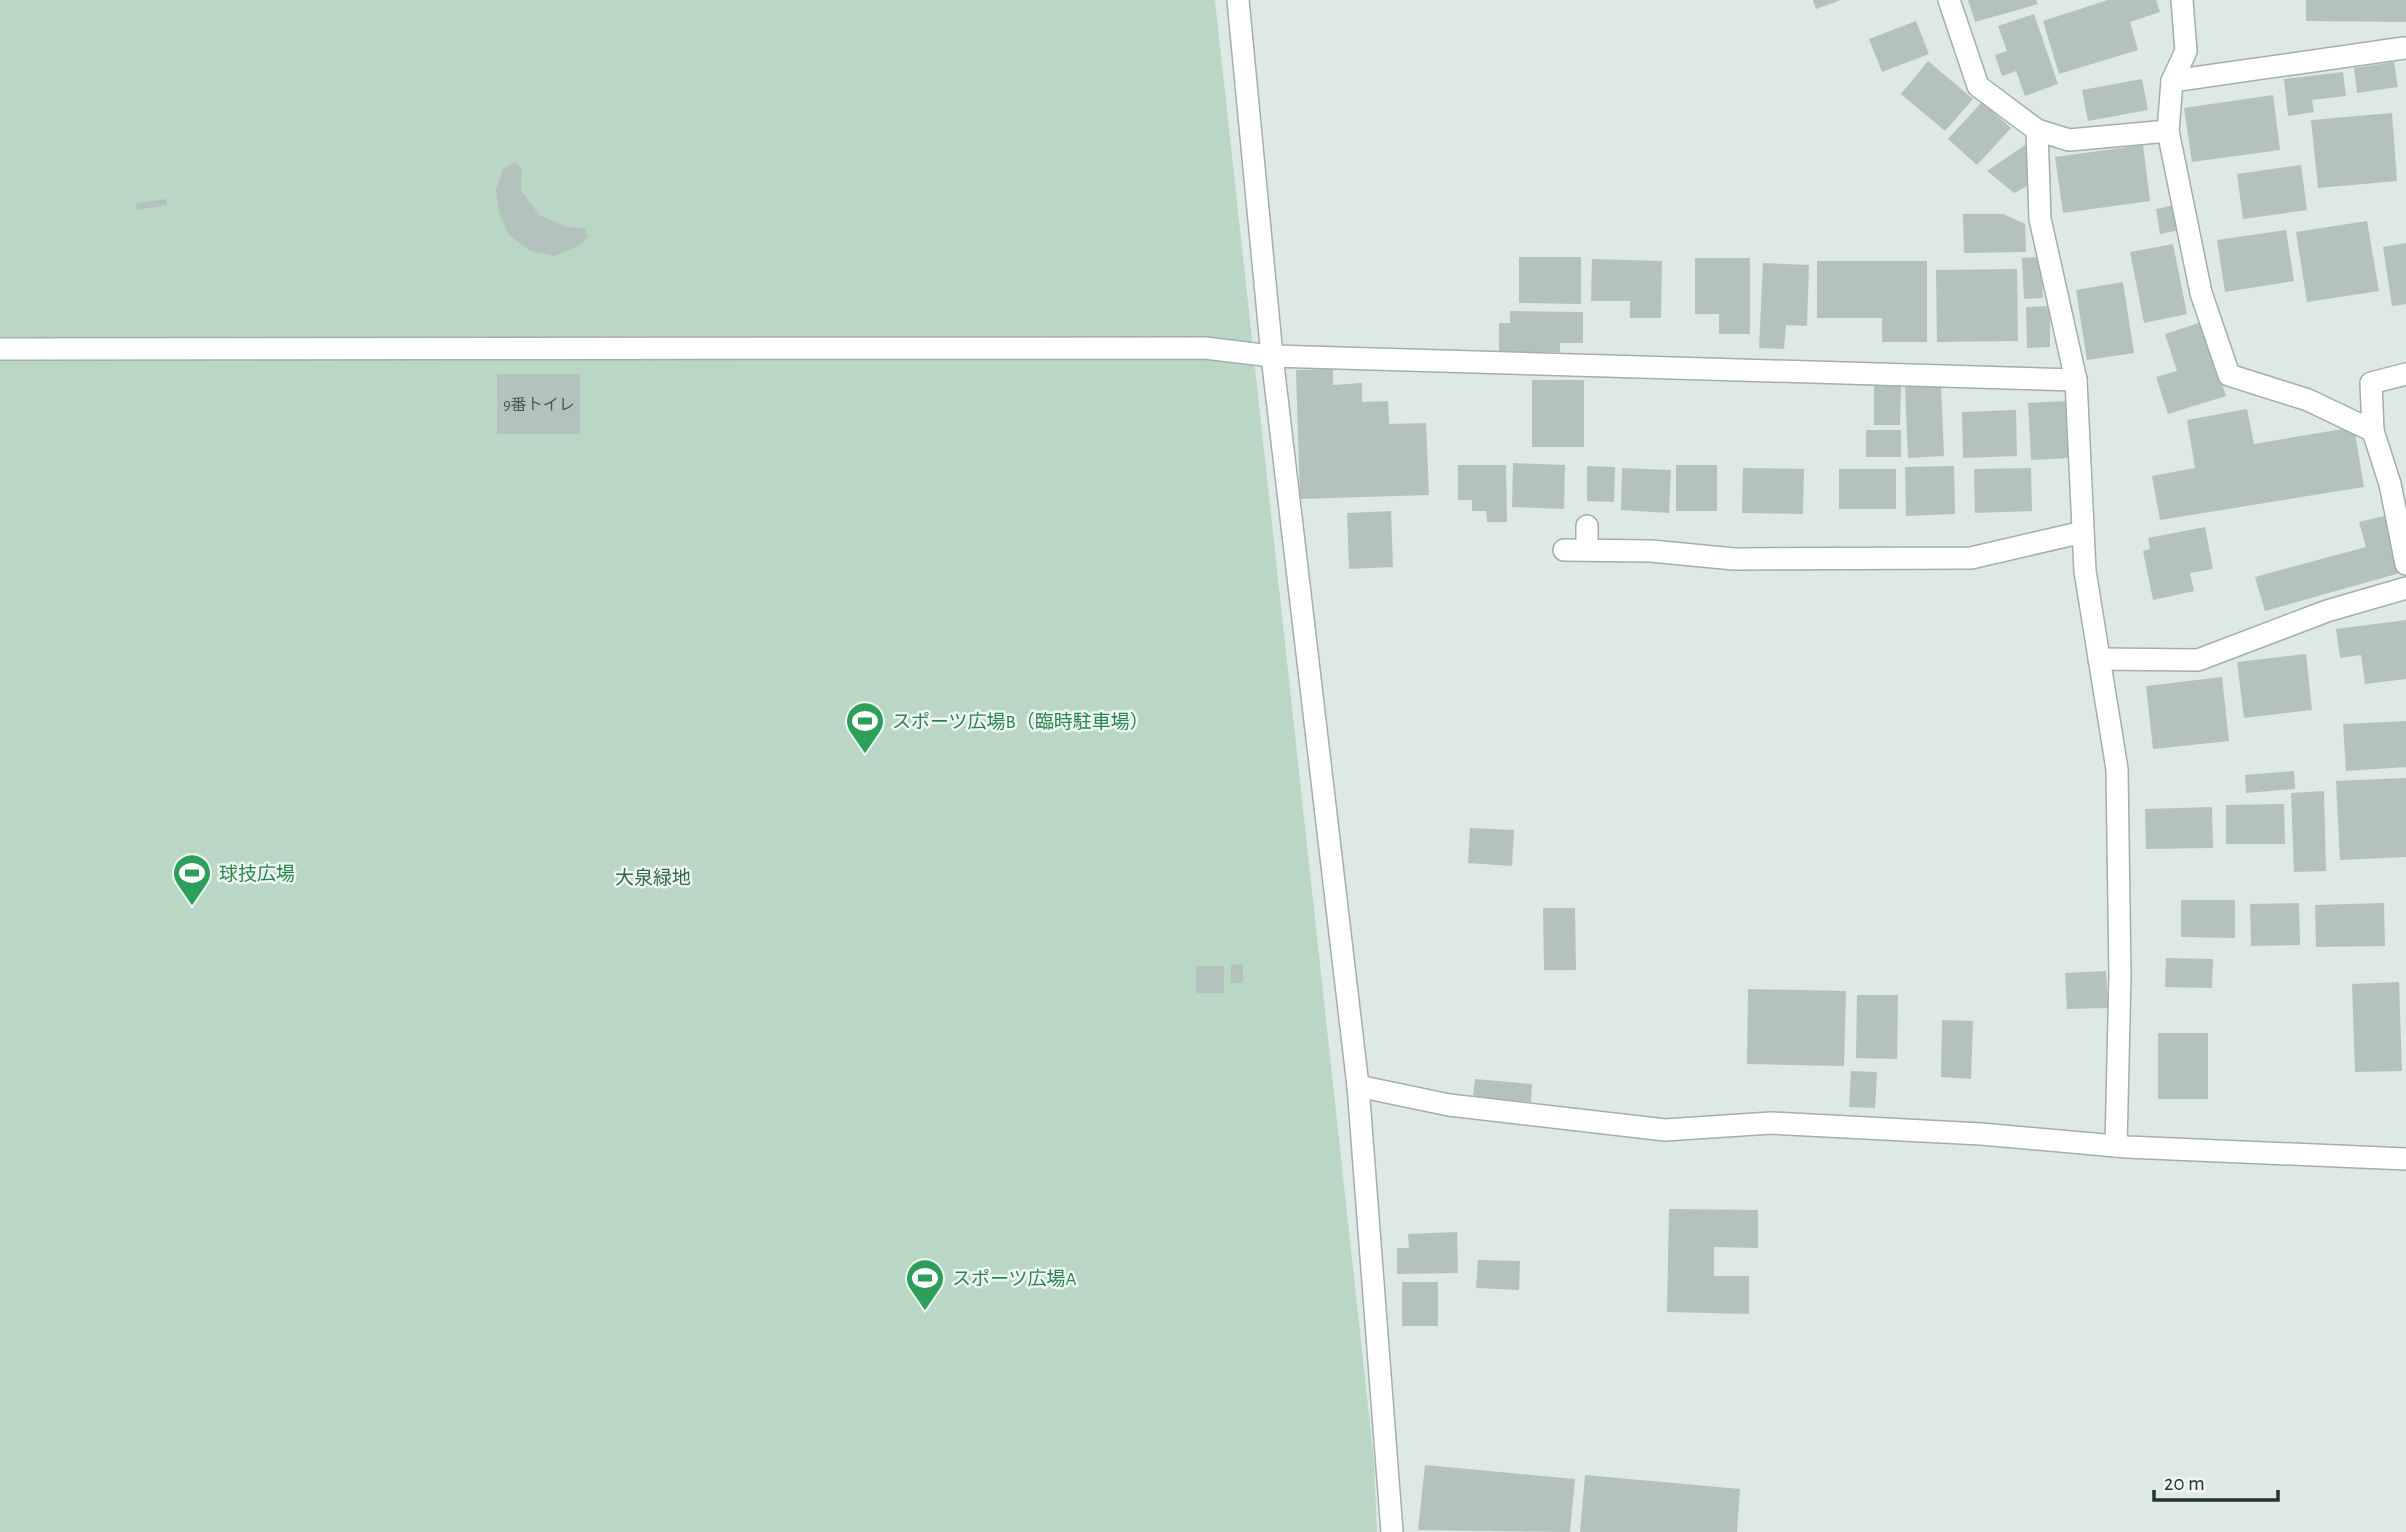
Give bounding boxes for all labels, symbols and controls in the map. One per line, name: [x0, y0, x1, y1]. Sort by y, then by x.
house number: 9番トイレ: [503, 396, 575, 413]
sports icon: スポーツ広場B（臨時駐車場）: [844, 700, 886, 755]
place label: スポーツ広場B（臨時駐車場）: [892, 711, 1149, 732]
sports icon: 球技広場: [171, 852, 213, 907]
place label: 球技広場: [219, 863, 295, 884]
park label: 大泉緑地: [615, 868, 691, 888]
sports icon: スポーツ広場A: [904, 1257, 946, 1312]
place label: スポーツ広場A: [952, 1268, 1077, 1289]
scale bar: [2154, 1458, 2278, 1502]
text: 20 m: [2164, 1473, 2205, 1494]

